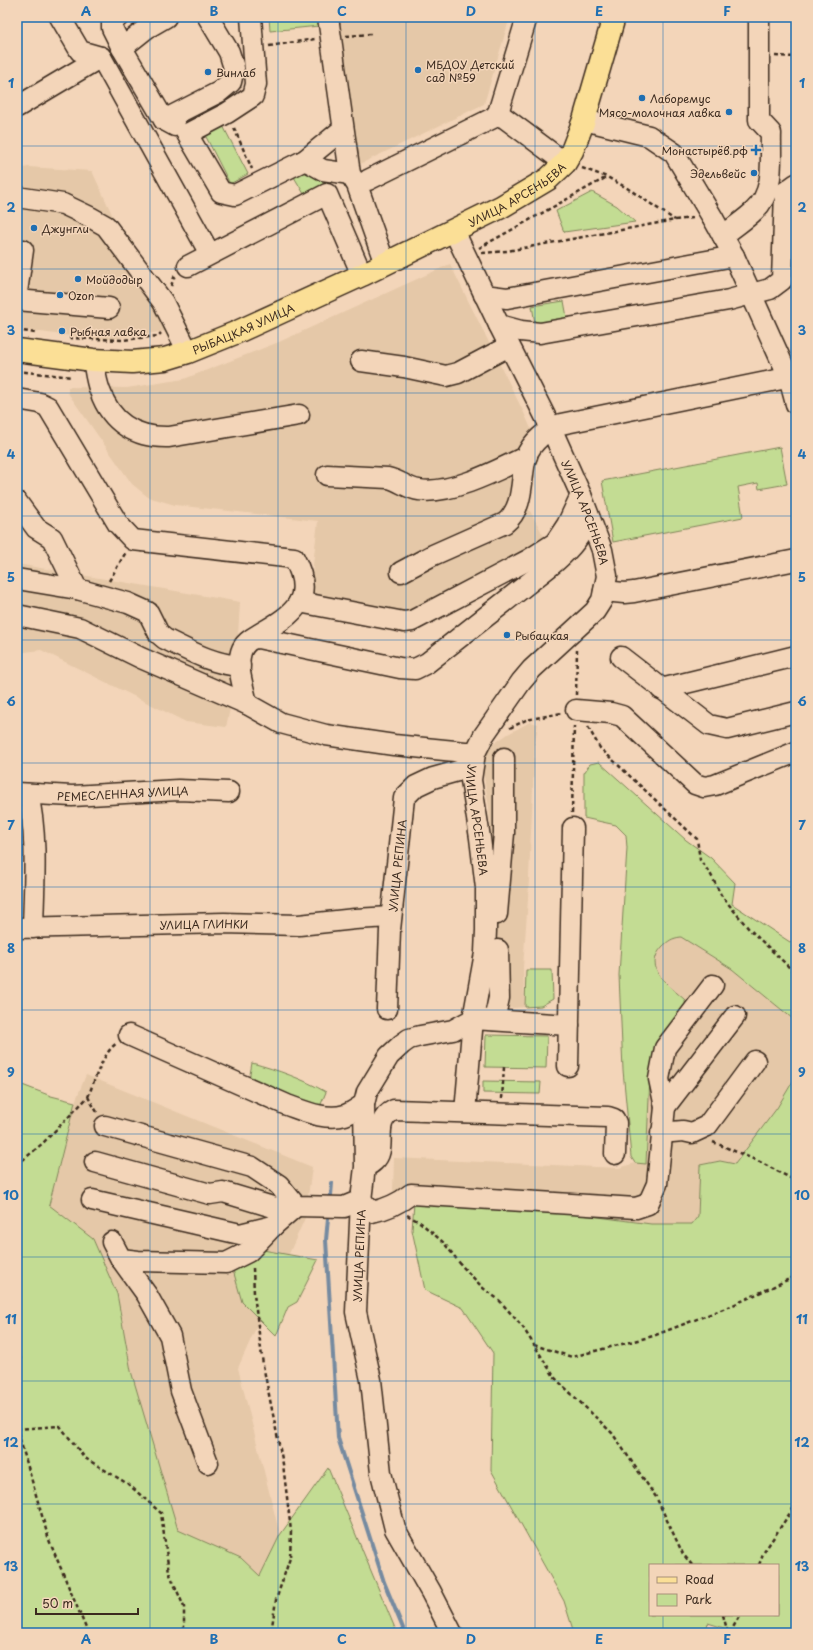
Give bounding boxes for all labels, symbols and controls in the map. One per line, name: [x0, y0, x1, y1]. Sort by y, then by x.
text: A: [81, 1, 91, 20]
text: B: [210, 1, 219, 20]
text: C: [337, 1, 347, 20]
text: D: [466, 1, 476, 20]
text: E: [595, 1, 603, 20]
text: F: [723, 1, 731, 20]
place label: МБДОУ Детский сад №59: [426, 56, 515, 86]
place label: Винлаб: [216, 64, 256, 81]
marker: МБДОУ Детский сад №59: [413, 65, 423, 75]
marker: Винлаб: [203, 67, 213, 77]
text: 1: [8, 73, 14, 92]
text: 1: [799, 73, 805, 92]
place label: Лаборемус: [650, 90, 711, 107]
marker: Лаборемус: [637, 93, 647, 103]
place label: Мясо-молочная лавка: [599, 104, 721, 121]
marker: Мясо-молочная лавка: [724, 107, 734, 117]
place label: Монастырёв.рф: [662, 142, 748, 159]
marker: Монастырёв.рф: [751, 145, 761, 155]
street label: УЛИЦА АРСЕНЬЕВА: [465, 158, 569, 230]
place label: Эдельвейс: [690, 165, 746, 182]
marker: Эдельвейс: [749, 168, 759, 178]
text: 2: [6, 197, 16, 216]
text: 2: [797, 197, 807, 216]
place label: Джунгли: [41, 220, 89, 237]
marker: Джунгли: [29, 223, 39, 233]
place label: Мойдодыр: [86, 271, 143, 288]
marker: Мойдодыр: [73, 274, 83, 284]
place label: Ozon: [68, 287, 94, 304]
marker: Ozon: [55, 290, 65, 300]
street label: РЫБАЦКАЯ УЛИЦА: [190, 298, 297, 358]
text: 3: [7, 320, 16, 339]
text: 3: [798, 320, 807, 339]
place label: Рыбная лавка: [70, 323, 147, 340]
marker: Рыбная лавка: [57, 326, 67, 336]
text: 4: [7, 444, 16, 463]
text: 4: [798, 444, 807, 463]
street label: УЛИЦА АРСЕНЬЕВА: [558, 457, 613, 566]
text: 5: [7, 567, 15, 586]
text: 5: [798, 567, 806, 586]
place label: Рыбацкая: [515, 627, 569, 644]
marker: Рыбацкая: [502, 630, 512, 640]
text: 6: [6, 691, 16, 710]
text: 6: [797, 691, 807, 710]
street label: УЛИЦА АРСЕНЬЕВА: [462, 763, 493, 876]
street label: РЕМЕСЛЕННАЯ УЛИЦА: [57, 781, 190, 805]
text: 7: [7, 815, 15, 834]
text: 7: [798, 815, 806, 834]
street label: УЛИЦА РЕПИНА: [384, 818, 410, 912]
street label: УЛИЦА ГЛИНКИ: [159, 914, 249, 933]
text: 8: [7, 938, 15, 957]
text: 8: [798, 938, 806, 957]
text: 9: [7, 1062, 15, 1081]
text: 9: [798, 1062, 806, 1081]
text: 10: [3, 1185, 19, 1204]
text: 10: [794, 1185, 810, 1204]
street label: УЛИЦА РЕПИНА: [348, 1208, 369, 1302]
text: 11: [5, 1309, 17, 1328]
text: 11: [796, 1309, 808, 1328]
text: 12: [3, 1432, 19, 1451]
text: 12: [794, 1432, 810, 1451]
text: 13: [4, 1556, 19, 1575]
text: 13: [795, 1556, 810, 1575]
legend: [649, 1564, 779, 1616]
text: Road: [685, 1570, 714, 1588]
scale bar: [36, 1590, 138, 1616]
text: Park: [685, 1590, 712, 1608]
text: 50 m: [42, 1594, 73, 1612]
text: A: [81, 1629, 91, 1648]
text: B: [210, 1629, 219, 1648]
text: C: [337, 1629, 347, 1648]
text: D: [466, 1629, 476, 1648]
text: E: [595, 1629, 603, 1648]
text: F: [723, 1629, 731, 1648]

